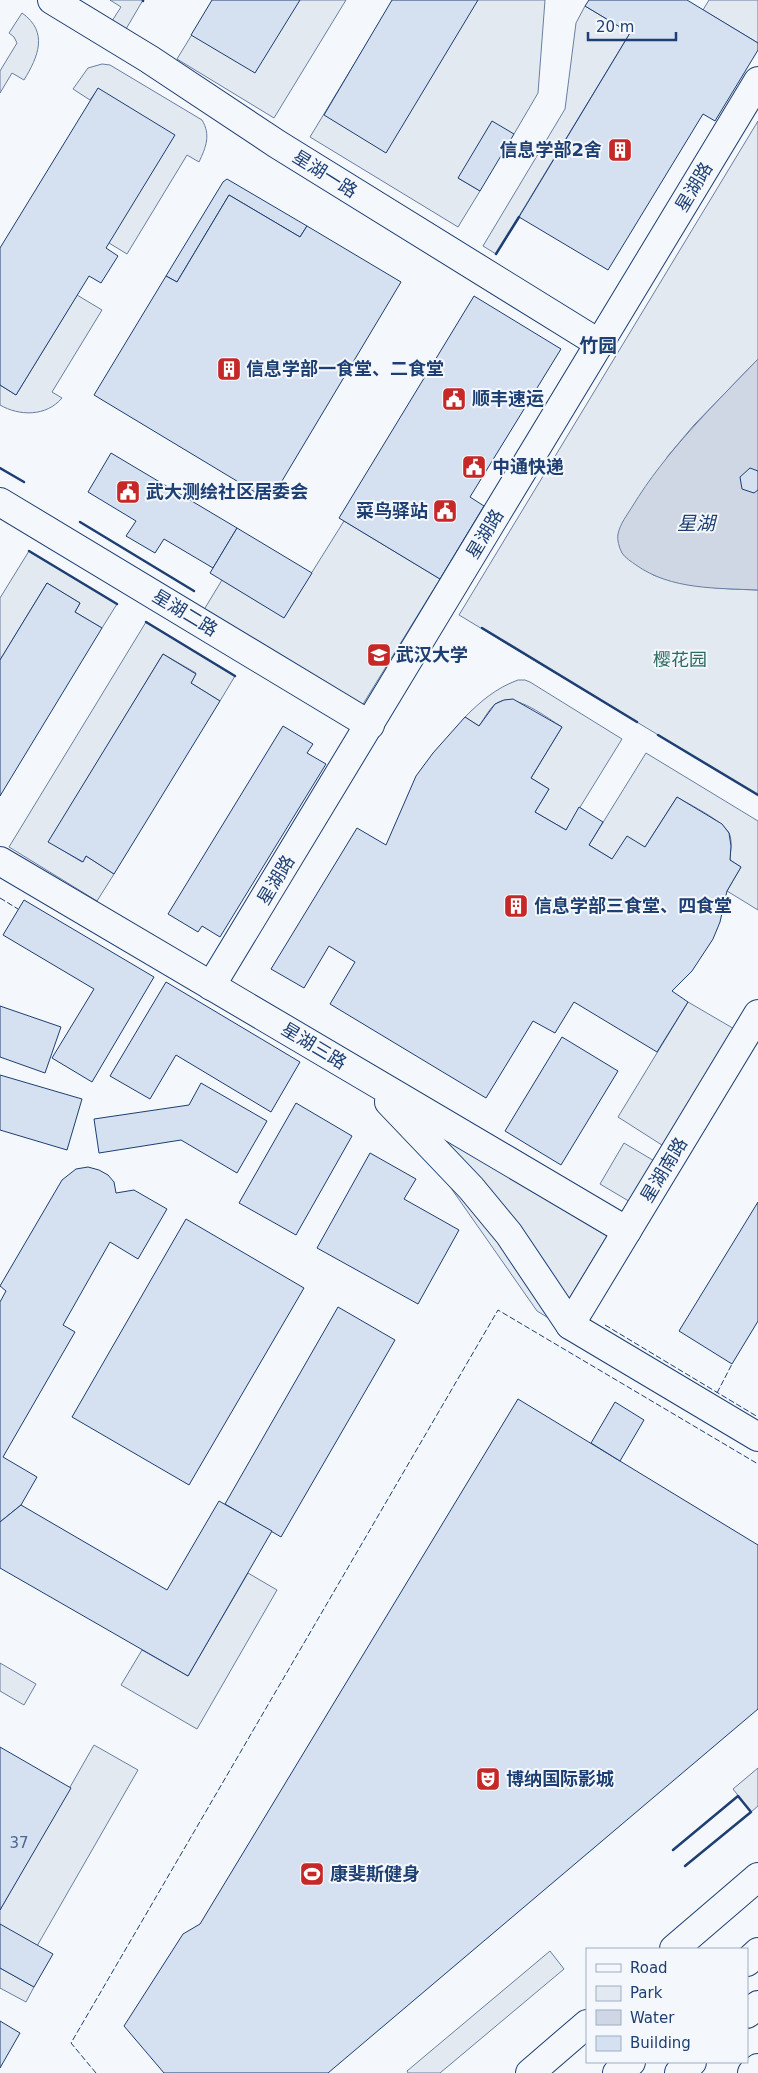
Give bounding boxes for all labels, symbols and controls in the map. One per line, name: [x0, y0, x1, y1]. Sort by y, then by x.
scale bar: [588, 10, 676, 42]
text: 20 m: [596, 18, 634, 36]
building icon: 信息学部2舍: [607, 137, 633, 163]
place label: 信息学部2舍: [499, 139, 602, 160]
street label: 星湖一路: [289, 146, 361, 202]
street label: 星湖路: [671, 158, 716, 215]
district label: 竹园: [579, 334, 617, 356]
building icon: 信息学部一食堂、二食堂: [216, 356, 242, 382]
place label: 信息学部一食堂、二食堂: [246, 358, 444, 379]
public building icon: 顺丰速运: [441, 386, 467, 412]
place label: 顺丰速运: [472, 388, 544, 409]
public building icon: 中通快递: [461, 454, 487, 480]
place label: 中通快递: [492, 456, 564, 477]
public building icon: 武大测绘社区居委会: [115, 479, 141, 505]
place label: 武大测绘社区居委会: [146, 481, 308, 502]
public building icon: 菜鸟驿站: [432, 498, 458, 524]
place label: 菜鸟驿站: [356, 500, 428, 521]
street label: 星湖路: [462, 505, 507, 562]
water label: 星湖: [677, 512, 718, 534]
street label: 星湖二路: [149, 585, 222, 640]
school or university icon: 武汉大学: [366, 642, 392, 668]
place label: 武汉大学: [396, 644, 468, 665]
park label: 樱花园: [653, 649, 707, 670]
street label: 星湖路: [253, 851, 298, 908]
building icon: 信息学部三食堂、四食堂: [503, 893, 529, 919]
place label: 信息学部三食堂、四食堂: [534, 895, 732, 916]
street label: 星湖三路: [278, 1018, 351, 1073]
street label: 星湖南路: [636, 1133, 691, 1206]
theatre icon: 博纳国际影城: [475, 1766, 501, 1792]
place label: 博纳国际影城: [506, 1768, 614, 1789]
house number: 37: [9, 1834, 29, 1852]
sports icon: 康斐斯健身: [299, 1861, 325, 1887]
place label: 康斐斯健身: [330, 1863, 420, 1884]
legend: [586, 1948, 748, 2063]
text: Road: [630, 1959, 668, 1977]
text: Park: [630, 1984, 663, 2002]
text: Water: [630, 2009, 675, 2027]
text: Building: [630, 2034, 691, 2052]

